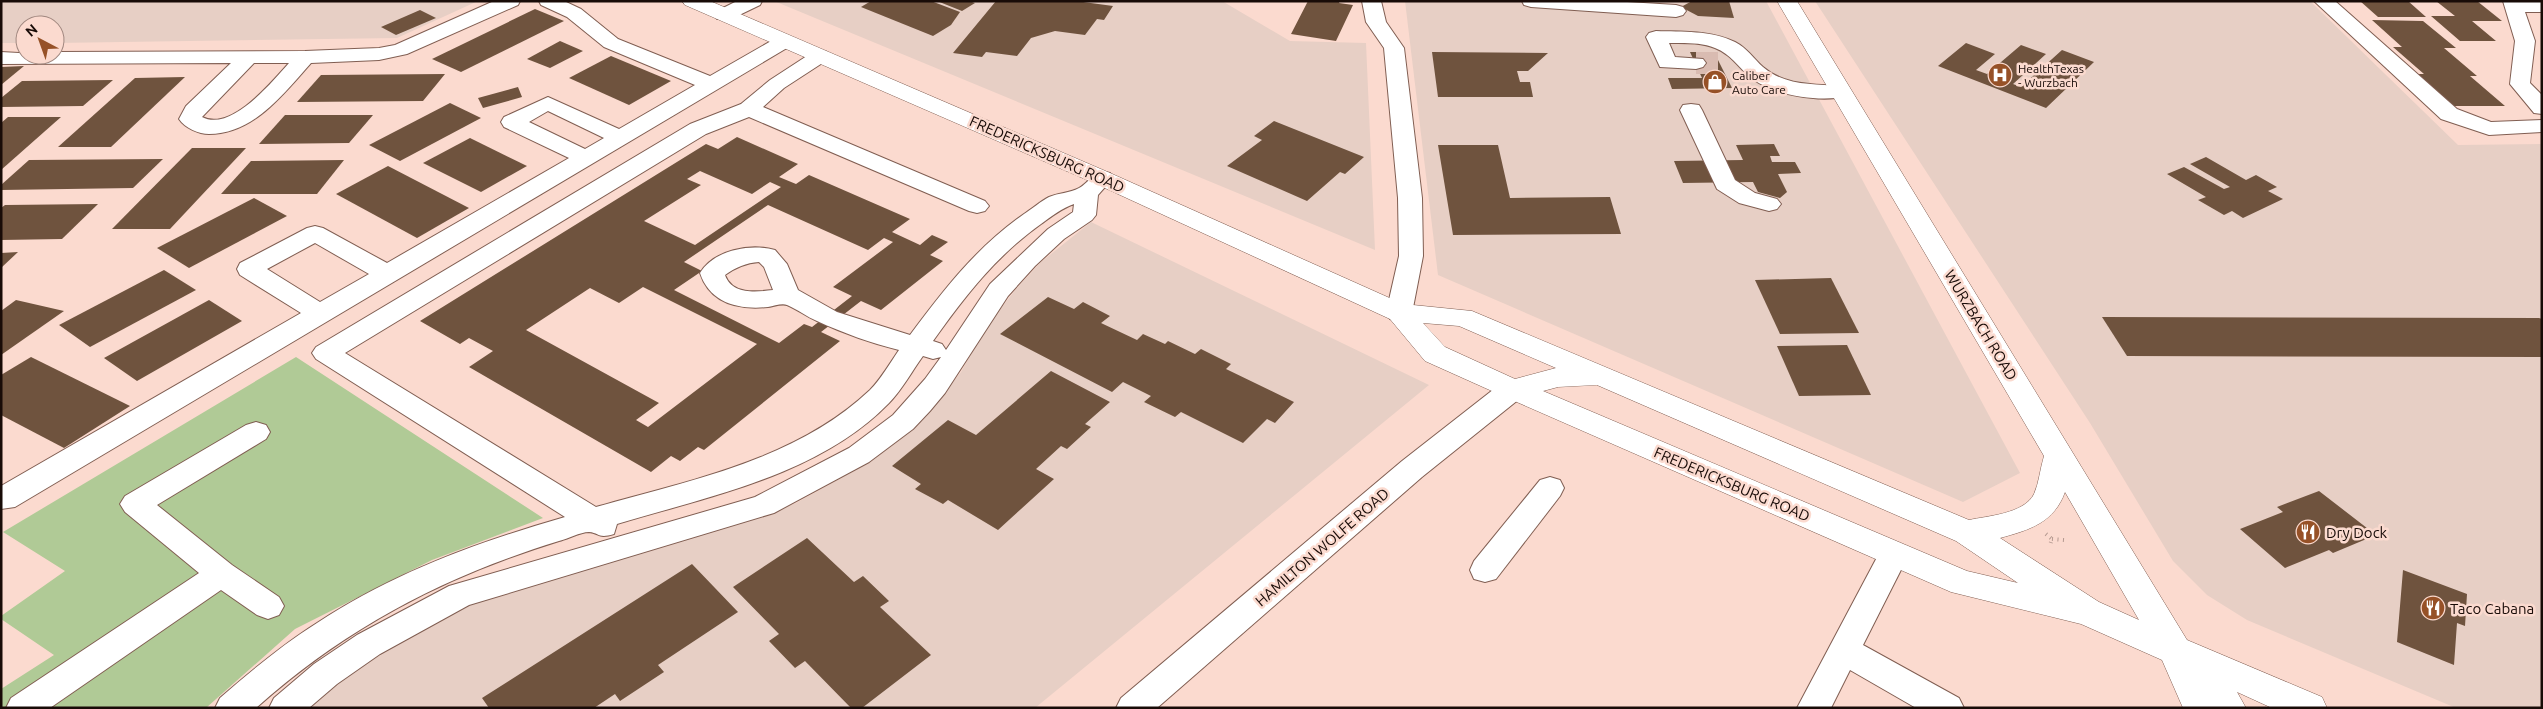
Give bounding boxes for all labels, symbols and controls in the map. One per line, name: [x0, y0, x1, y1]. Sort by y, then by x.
north arrow: [15, 15, 65, 65]
text: N: [22, 21, 41, 40]
hospital icon: HealthTexas - Wurzbach: [1987, 62, 2013, 88]
place label: HealthTexas - Wurzbach: [2018, 62, 2084, 89]
shop icon: Caliber Auto Care: [1702, 69, 1728, 95]
place label: Caliber Auto Care: [1732, 69, 1786, 96]
street label: FREDERICKSBURG ROAD: [967, 112, 1127, 196]
street label: WURZBACH ROAD: [1941, 267, 2021, 383]
street label: FREDERICKSBURG ROAD: [1652, 443, 1812, 525]
street label: HAMILTON WOLFE ROAD: [1252, 484, 1392, 610]
restaurant icon: Dry Dock: [2295, 519, 2321, 545]
place label: Dry Dock: [2326, 524, 2388, 541]
restaurant icon: Taco Cabana: [2420, 595, 2446, 621]
place label: Taco Cabana: [2450, 600, 2534, 617]

